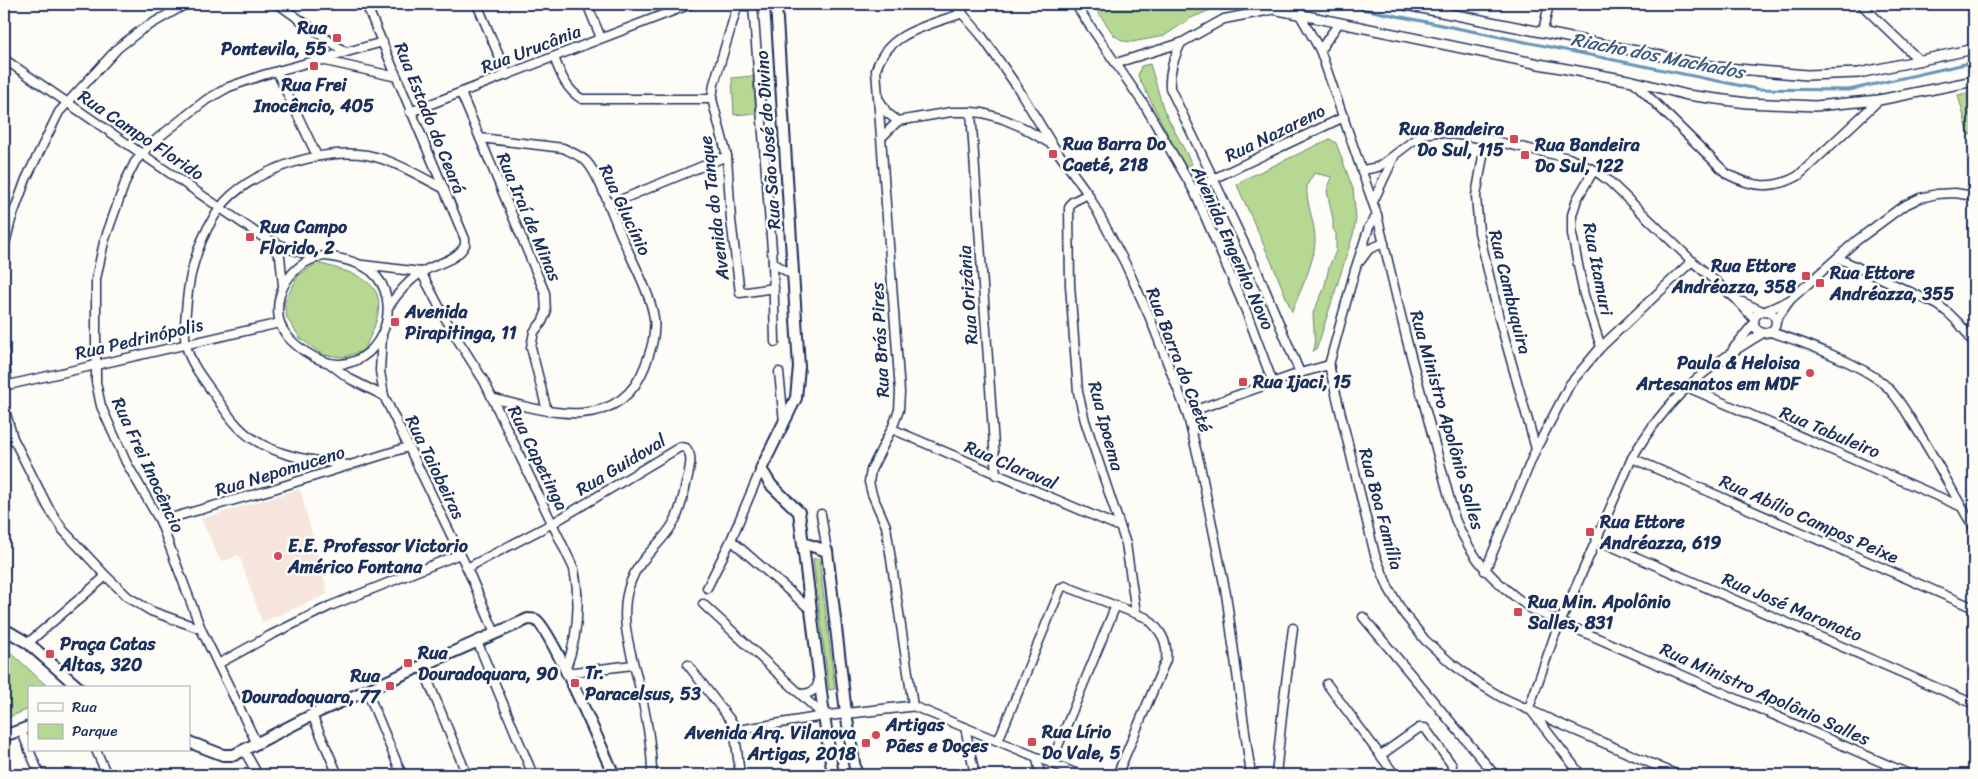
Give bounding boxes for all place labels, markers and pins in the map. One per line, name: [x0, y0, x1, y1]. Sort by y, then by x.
place label: Rua Pontevila, 55: [221, 12, 328, 65]
marker: Rua Pontevila, 55: [331, 32, 343, 44]
marker: Rua Frei Inocêncio, 405: [308, 60, 320, 72]
place label: Rua Frei Inocêncio, 405: [253, 69, 374, 122]
place label: Rua Bandeira Do Sul, 115: [1398, 113, 1505, 166]
place label: Rua Barra Do Caeté, 218: [1062, 128, 1167, 181]
place label: Rua Bandeira Do Sul, 122: [1534, 129, 1641, 182]
marker: Rua Bandeira Do Sul, 115: [1508, 133, 1520, 145]
marker: Rua Barra Do Caeté, 218: [1047, 148, 1059, 160]
marker: Rua Bandeira Do Sul, 122: [1519, 149, 1531, 161]
place label: Rua Campo Florido, 2: [259, 211, 348, 264]
marker: Rua Campo Florido, 2: [244, 231, 256, 243]
place label: Rua Ettore Andréazza, 358: [1671, 250, 1797, 303]
place label: Rua Ettore Andréazza, 355: [1829, 257, 1954, 310]
marker: Rua Ettore Andréazza, 358: [1800, 270, 1812, 282]
marker: Rua Ettore Andréazza, 355: [1814, 277, 1826, 289]
place label: Avenida Pirapitinga, 11: [404, 296, 517, 349]
marker: Avenida Pirapitinga, 11: [389, 316, 401, 328]
place label: Paula & Heloisa Artesanatos em MDF: [1635, 347, 1802, 400]
place label: Rua Ijaci, 15: [1252, 366, 1352, 398]
marker: Paula & Heloisa Artesanatos em MDF: [1804, 367, 1816, 379]
marker: Rua Ijaci, 15: [1237, 376, 1249, 388]
place label: Rua Ettore Andréazza, 619: [1599, 506, 1721, 559]
marker: Rua Ettore Andréazza, 619: [1584, 526, 1596, 538]
place label: E.E. Professor Victorio Américo Fontana: [287, 530, 469, 583]
marker: E.E. Professor Victorio Américo Fontana: [272, 550, 284, 562]
place label: Rua Min. Apolônio Salles, 831: [1527, 586, 1671, 639]
marker: Rua Min. Apolônio Salles, 831: [1512, 606, 1524, 618]
place label: Praça Catas Altas, 320: [59, 628, 156, 681]
place label: Rua Douradoquara, 90: [417, 637, 558, 690]
marker: Praça Catas Altas, 320: [44, 648, 56, 660]
marker: Rua Douradoquara, 90: [402, 657, 414, 669]
place label: Tr. Paracelsus, 53: [585, 657, 701, 710]
place label: Rua Douradoquara, 77: [241, 660, 382, 713]
marker: Tr. Paracelsus, 53: [569, 677, 581, 689]
marker: Rua Douradoquara, 77: [384, 680, 396, 692]
place label: Artigas Pães e Doçes: [885, 709, 989, 762]
place label: Rua Lírio Do Vale, 5: [1041, 716, 1121, 769]
place label: Avenida Arq. Vilanova Artigas, 2018: [684, 717, 856, 770]
marker: Artigas Pães e Doçes: [870, 729, 882, 741]
marker: Rua Lírio Do Vale, 5: [1026, 736, 1038, 748]
marker: Avenida Arq. Vilanova Artigas, 2018: [860, 737, 872, 749]

